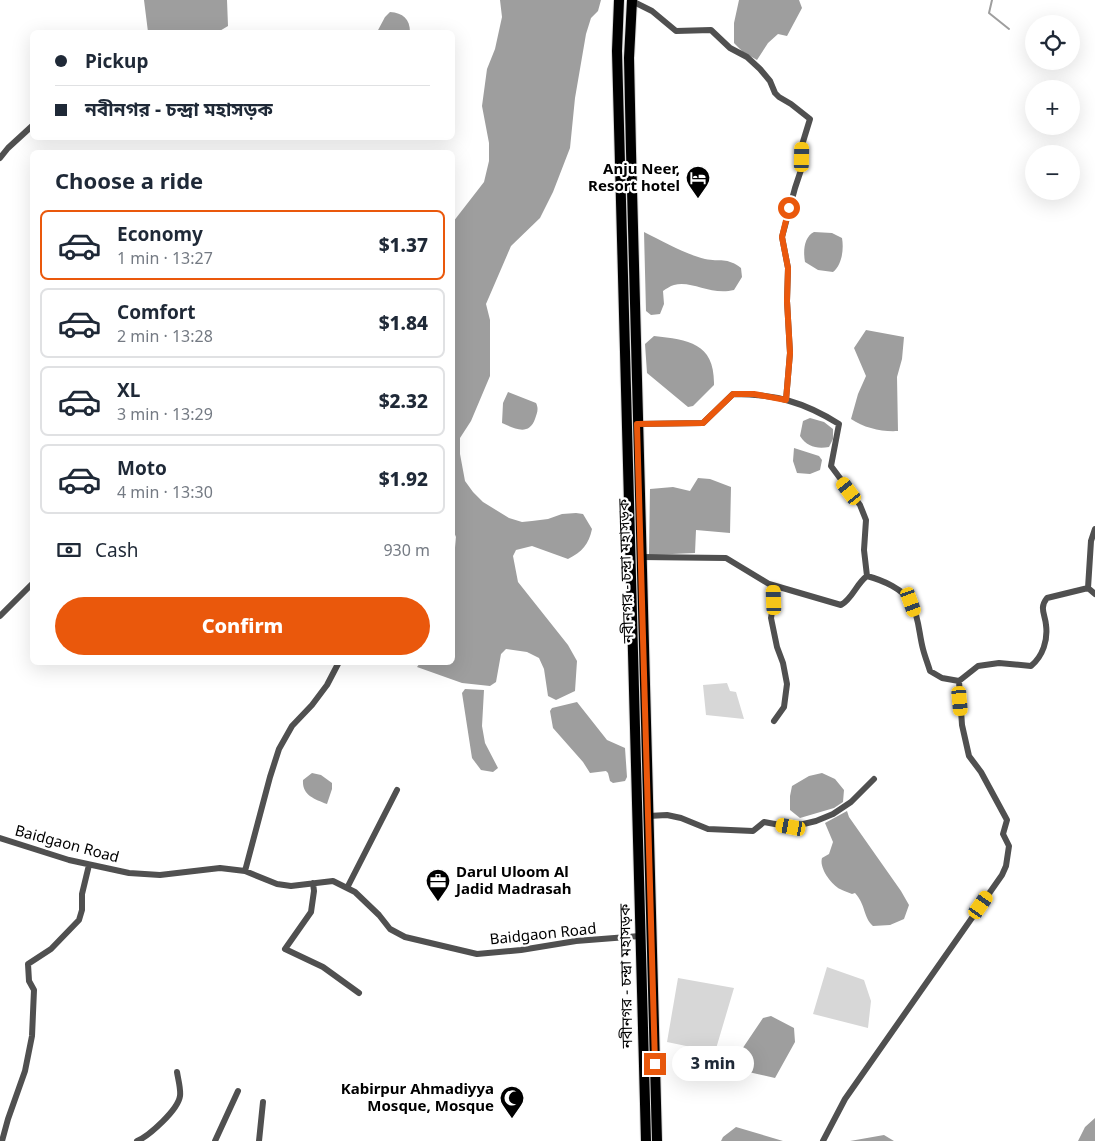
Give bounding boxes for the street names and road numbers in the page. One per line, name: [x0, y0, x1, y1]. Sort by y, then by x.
street label: নবীনগর - চন্দ্রা মহাসড়ক: [612, 498, 638, 645]
street label: Baidgaon Road: [13, 820, 122, 867]
street label: নবীনগর - চন্দ্রা মহাসড়ক: [614, 903, 636, 1049]
street label: Baidgaon Road: [489, 917, 597, 949]

